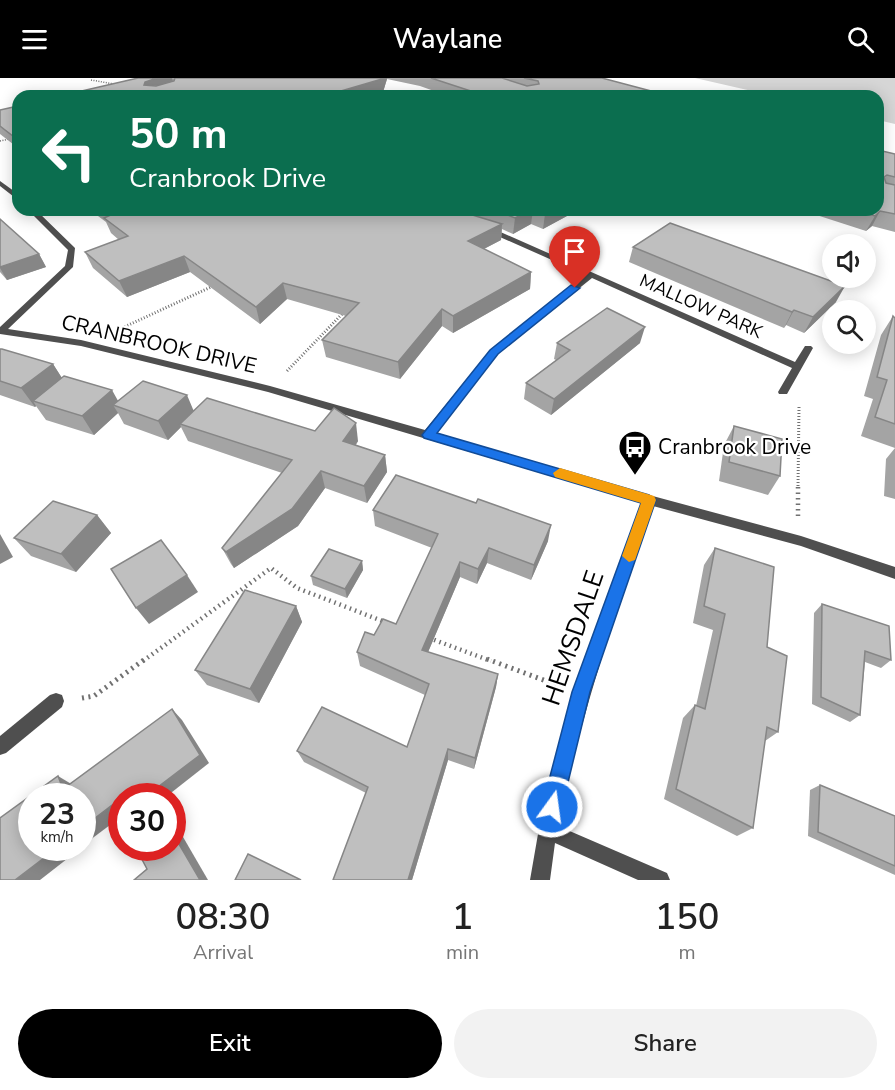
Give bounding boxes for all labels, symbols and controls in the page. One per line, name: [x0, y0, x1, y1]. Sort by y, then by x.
text: Waylane: [393, 21, 502, 58]
icon: menu: [18, 23, 51, 56]
icon: search: [844, 23, 877, 56]
text: 50 m: [129, 106, 228, 163]
icon: left: [30, 114, 108, 192]
text: Cranbrook Drive: [129, 160, 326, 197]
pin: [549, 226, 600, 288]
map controls: [822, 234, 876, 354]
button: sound: [822, 234, 876, 288]
icon: arrive: [558, 235, 591, 268]
street label: MALLOW PARK: [636, 268, 767, 344]
button: search: [822, 300, 876, 354]
street label: CRANBROOK DRIVE: [59, 308, 259, 380]
bus stop icon: Cranbrook Drive: [617, 429, 653, 476]
place label: Cranbrook Drive: [658, 433, 811, 461]
street label: HEMSDALE: [534, 566, 612, 710]
position arrow: [520, 775, 584, 839]
speed limit sign: 30: [108, 783, 186, 861]
text: 23: [39, 794, 75, 835]
text: km/h: [40, 827, 74, 847]
text: 08:30: [176, 893, 270, 942]
text: 1: [452, 893, 473, 942]
text: 150: [655, 893, 719, 942]
text: Arrival: [193, 939, 253, 966]
text: min: [446, 939, 479, 966]
text: m: [679, 939, 696, 966]
button: Exit: [18, 1009, 442, 1078]
button: Share: [454, 1009, 877, 1078]

